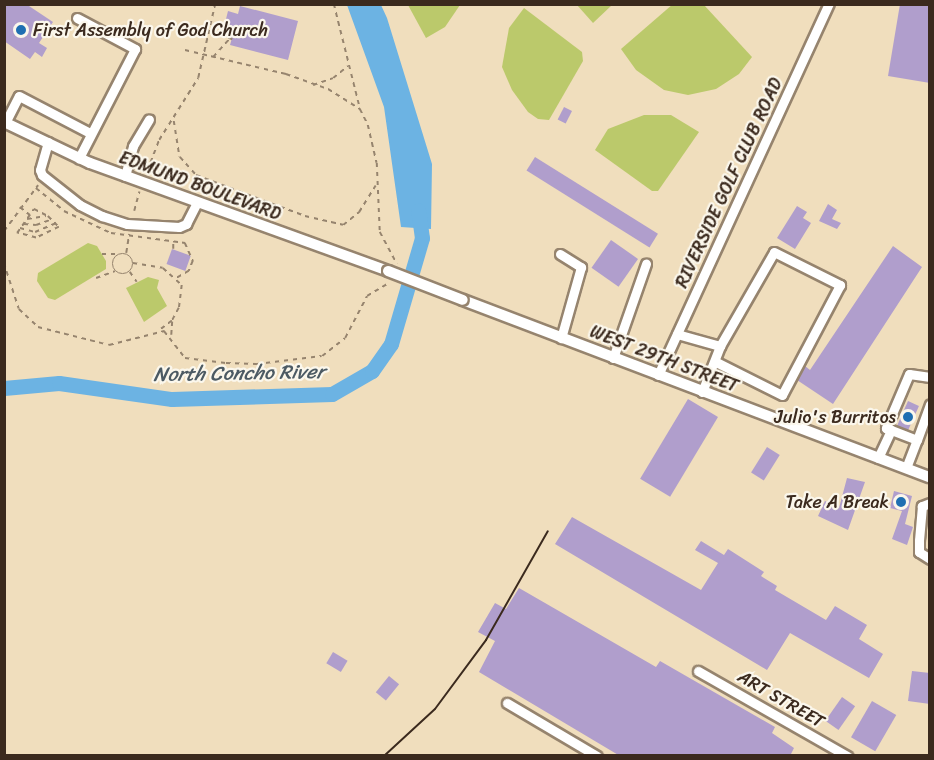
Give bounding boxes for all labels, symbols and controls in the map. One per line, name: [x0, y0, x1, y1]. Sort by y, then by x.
place label: First Assembly of God Church: [33, 19, 268, 41]
marker: First Assembly of God Church: [14, 23, 28, 37]
street label: RIVERSIDE GOLF CLUB ROAD: [671, 74, 787, 292]
street label: EDMUND BOULEVARD: [115, 146, 285, 226]
street label: WEST 29TH STREET: [586, 320, 742, 398]
water label: North Concho River: [153, 360, 325, 386]
place label: Julio's Burritos: [774, 406, 896, 428]
marker: Julio's Burritos: [901, 410, 915, 424]
place label: Take A Break: [785, 491, 889, 513]
marker: Take A Break: [894, 495, 908, 509]
street label: ART STREET: [733, 665, 829, 733]

